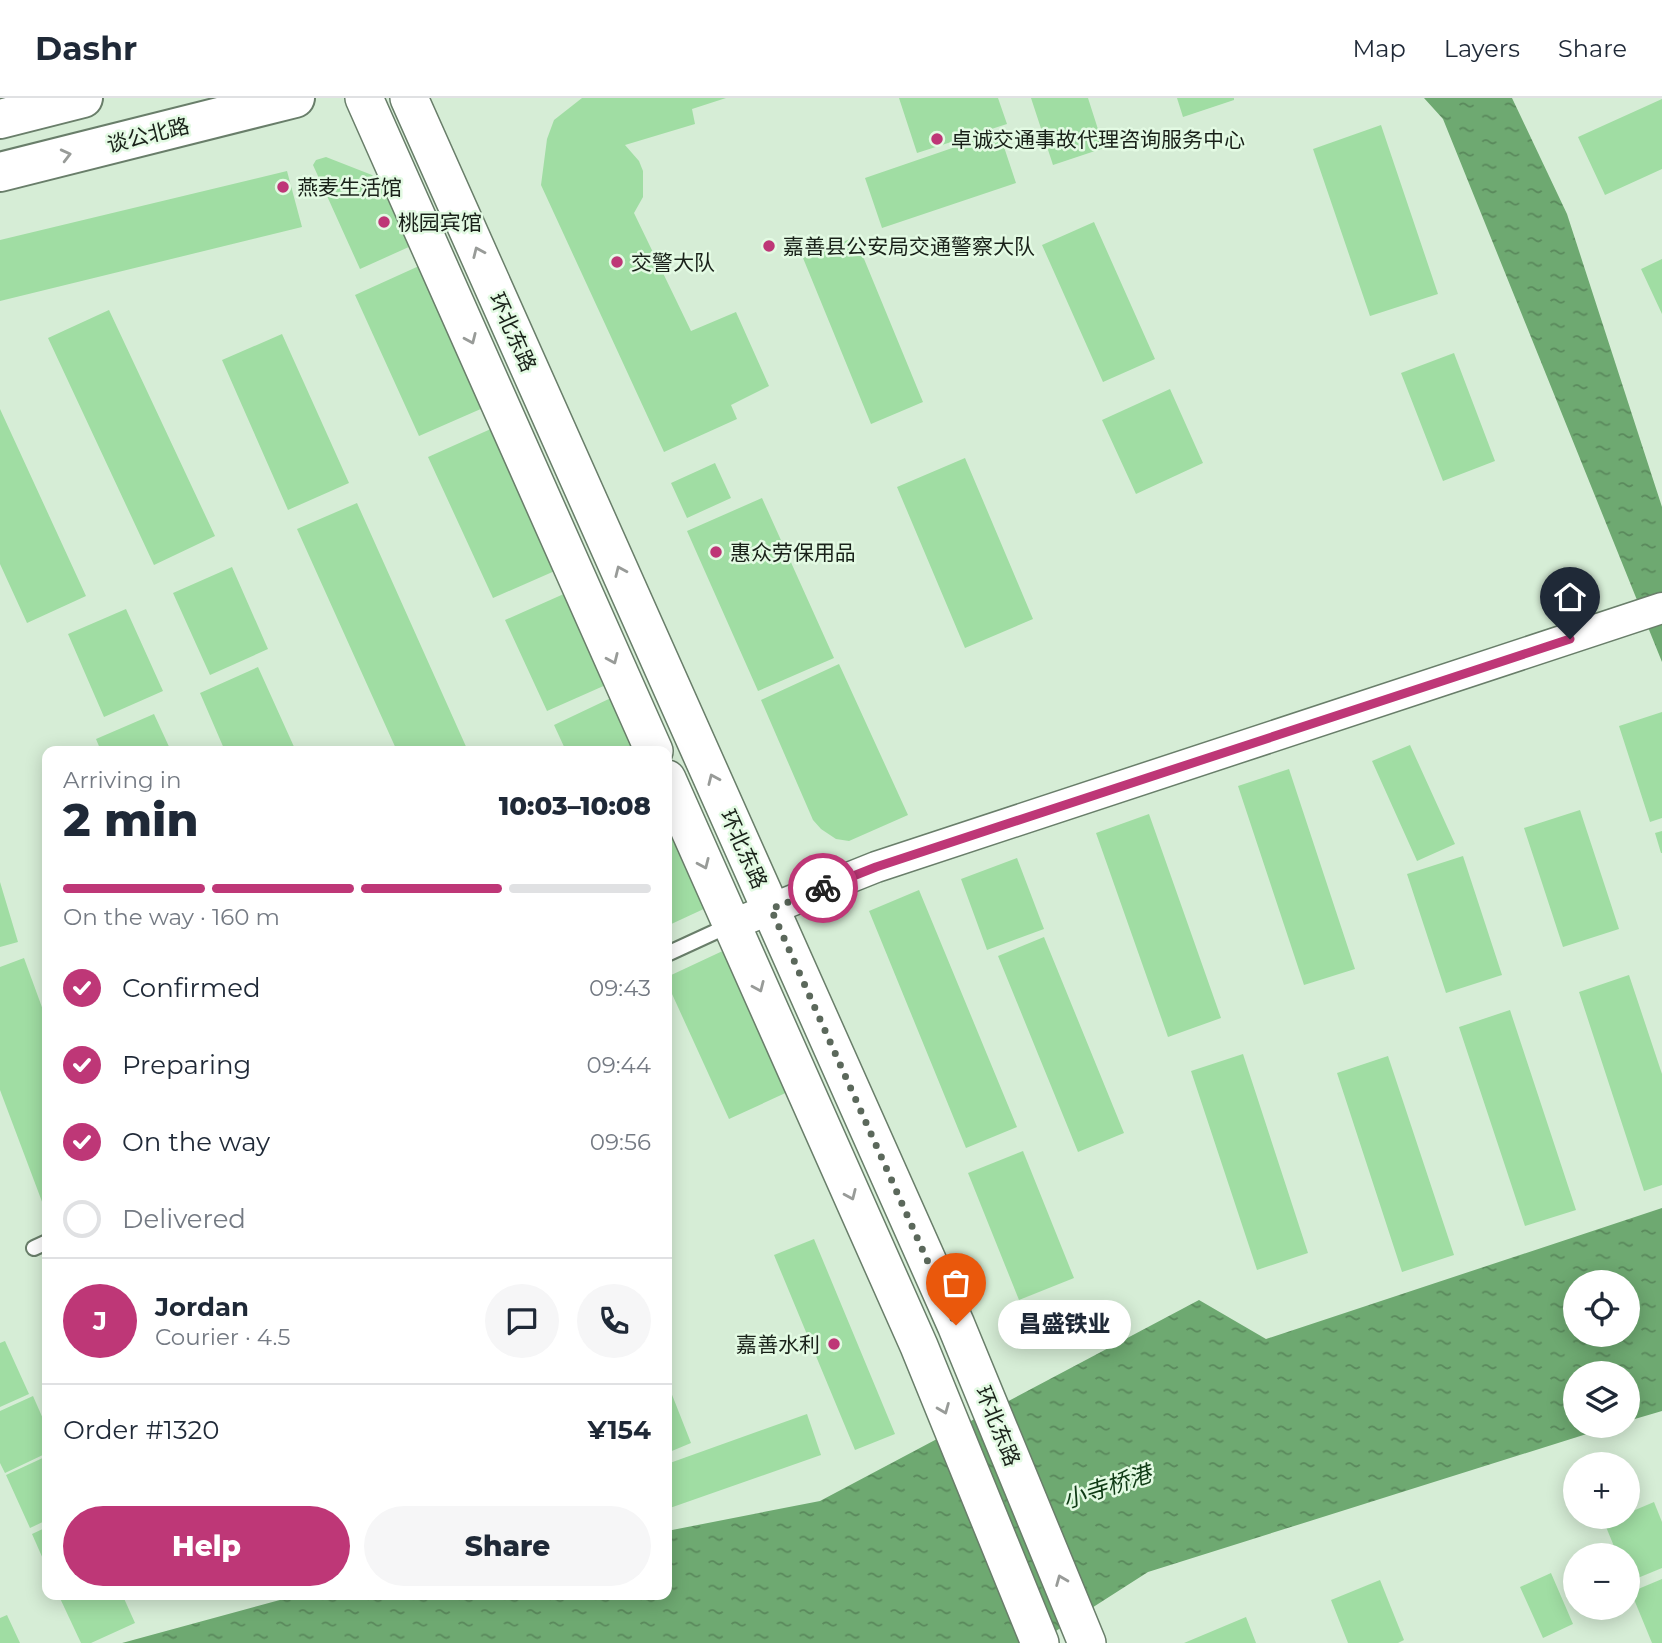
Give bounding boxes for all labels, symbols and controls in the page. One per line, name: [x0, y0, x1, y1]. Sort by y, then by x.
text: Dashr: [35, 28, 137, 68]
text: Map: [1352, 34, 1406, 63]
text: Layers: [1444, 34, 1520, 63]
text: Share: [1558, 34, 1627, 63]
street label: 谈公北路: [104, 113, 192, 157]
place label: 卓诚交通事故代理咨询服务中心: [951, 127, 1245, 152]
marker: 卓诚交通事故代理咨询服务中心: [929, 131, 945, 147]
one-way arrow: [60, 149, 72, 163]
place label: 燕麦生活馆: [297, 175, 402, 200]
marker: 燕麦生活馆: [275, 179, 291, 195]
place label: 桃园宾馆: [398, 210, 482, 235]
marker: 桃园宾馆: [376, 214, 392, 230]
place label: 嘉善县公安局交通警察大队: [783, 234, 1035, 259]
marker: 嘉善县公安局交通警察大队: [761, 238, 777, 254]
one-way arrow: [472, 247, 486, 259]
place label: 交警大队: [631, 250, 715, 275]
marker: 交警大队: [609, 254, 625, 270]
street label: 环北东路: [484, 289, 542, 375]
one-way arrow: [463, 332, 477, 345]
place label: 惠众劳保用品: [730, 540, 856, 565]
marker: 惠众劳保用品: [708, 544, 724, 560]
one-way arrow: [614, 566, 628, 579]
pin: [1540, 567, 1600, 639]
icon: home: [1551, 578, 1589, 616]
one-way arrow: [605, 652, 619, 664]
text: Arriving in: [63, 766, 182, 794]
one-way arrow: [707, 774, 721, 786]
text: 10:03–10:08: [499, 790, 651, 822]
text: 2 min: [63, 791, 198, 848]
street label: 环北东路: [715, 806, 773, 892]
courier: [788, 853, 858, 923]
one-way arrow: [696, 857, 710, 869]
icon: bike: [804, 869, 842, 907]
text: On the way · 160 m: [63, 903, 280, 931]
icon: check: [63, 969, 101, 1007]
text: Confirmed: [122, 972, 261, 1004]
text: 09:43: [589, 974, 651, 1002]
one-way arrow: [751, 980, 765, 992]
icon: check: [63, 1046, 101, 1084]
text: Preparing: [122, 1049, 251, 1081]
text: 09:44: [586, 1051, 651, 1079]
icon: check: [63, 1123, 101, 1161]
text: On the way: [122, 1126, 270, 1158]
text: 09:56: [590, 1128, 651, 1156]
one-way arrow: [843, 1188, 857, 1200]
text: Delivered: [122, 1203, 246, 1235]
pin: [926, 1253, 986, 1325]
icon: bag: [937, 1264, 975, 1302]
map controls: [1563, 1270, 1640, 1620]
button: locate: [1563, 1270, 1640, 1347]
button: chat: [485, 1284, 559, 1358]
button: phone: [577, 1284, 651, 1358]
text: Jordan: [155, 1291, 249, 1323]
callout: 昌盛铁业: [998, 1300, 1131, 1350]
text: J: [93, 1305, 107, 1337]
text: 昌盛铁业: [1019, 1310, 1111, 1338]
text: Courier · 4.5: [155, 1323, 290, 1351]
place label: 嘉善水利: [736, 1332, 820, 1357]
marker: 嘉善水利: [826, 1336, 842, 1352]
button: layers: [1563, 1361, 1640, 1438]
street label: 环北东路: [971, 1382, 1025, 1470]
one-way arrow: [936, 1402, 950, 1414]
text: Order #1320: [63, 1414, 219, 1446]
text: ¥154: [588, 1414, 651, 1446]
button: +: [1563, 1452, 1640, 1529]
water label: 小寺桥港: [1059, 1459, 1158, 1515]
button: Help: [63, 1506, 350, 1586]
button: Share: [364, 1506, 651, 1586]
button: −: [1563, 1543, 1640, 1620]
one-way arrow: [1056, 1575, 1070, 1587]

